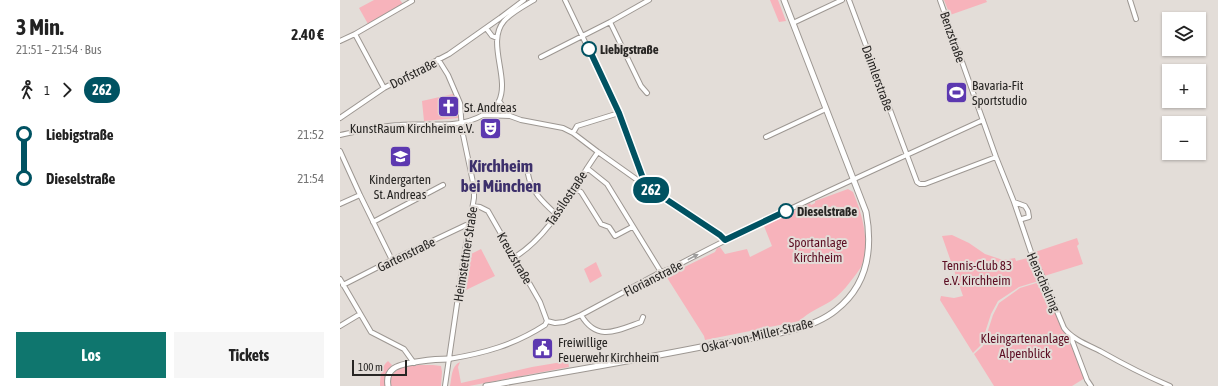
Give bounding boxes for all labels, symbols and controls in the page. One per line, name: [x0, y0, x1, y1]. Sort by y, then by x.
street label: Benzstraße: [937, 10, 968, 65]
map controls: [1162, 12, 1206, 160]
button: layers: [1162, 12, 1206, 56]
text: 3 Min.: [16, 14, 64, 40]
text: 2.40 €: [291, 26, 324, 43]
marker: Liebigstraße: [581, 41, 597, 57]
text: 21:51 – 21:54 · Bus: [16, 42, 102, 57]
place label: Liebigstraße: [600, 42, 659, 57]
street label: Daimlerstraße: [859, 43, 896, 113]
street label: Dorfstraße: [387, 55, 439, 92]
button: +: [1162, 64, 1206, 108]
place label: Bavaria-Fit Sportstudio: [972, 78, 1027, 108]
icon: walk: [16, 79, 38, 101]
icon: forward: [56, 79, 78, 101]
sports icon: Bavaria-Fit Sportstudio: [943, 79, 969, 105]
text: 262: [92, 82, 112, 98]
text: 1: [44, 83, 50, 98]
church icon: St. Andreas: [436, 94, 462, 120]
place label: St. Andreas: [464, 100, 517, 115]
theatre icon: KunstRaum Kirchheim e.V.: [477, 115, 503, 141]
button: −: [1162, 116, 1206, 160]
place label: KunstRaum Kirchheim e.V.: [350, 121, 474, 136]
text: Liebigstraße: [46, 126, 114, 143]
text: 21:52: [297, 127, 324, 142]
school or university icon: Kindergarten St. Andreas: [387, 144, 413, 170]
district label: Kirchheim bei München: [461, 156, 541, 196]
street label: Tassilostraße: [543, 168, 590, 228]
text: Dieselstraße: [46, 170, 115, 187]
text: 21:54: [297, 171, 324, 186]
place label: Kindergarten St. Andreas: [369, 172, 431, 202]
line badge: 262: [628, 177, 674, 203]
text: 262: [641, 182, 661, 198]
marker: Dieselstraße: [778, 203, 794, 219]
place label: Dieselstraße: [797, 204, 857, 219]
street label: Heimstettner Straße: [451, 205, 480, 303]
street label: Kreuzstraße: [494, 230, 535, 287]
street label: Gartenstraße: [375, 234, 438, 275]
park label: Sportanlage Kirchheim: [789, 235, 847, 265]
street label: Henschelring: [1024, 250, 1063, 315]
one-way arrow: [688, 254, 699, 260]
street label: Florianstraße: [621, 257, 685, 300]
park label: Tennis-Club 83 e.V. Kirchheim: [942, 258, 1012, 288]
street label: Oskar-von-Miller-Straße: [700, 315, 815, 356]
park label: Kleingartenanlage Alpenblick: [981, 331, 1070, 361]
button: Los: [16, 332, 166, 378]
button: Tickets: [174, 332, 324, 378]
place label: Freiwillige Feuerwehr Kirchheim: [558, 335, 659, 365]
public building icon: Freiwillige Feuerwehr Kirchheim: [530, 336, 556, 362]
scale bar: [352, 358, 407, 377]
text: 100 m: [358, 361, 383, 373]

